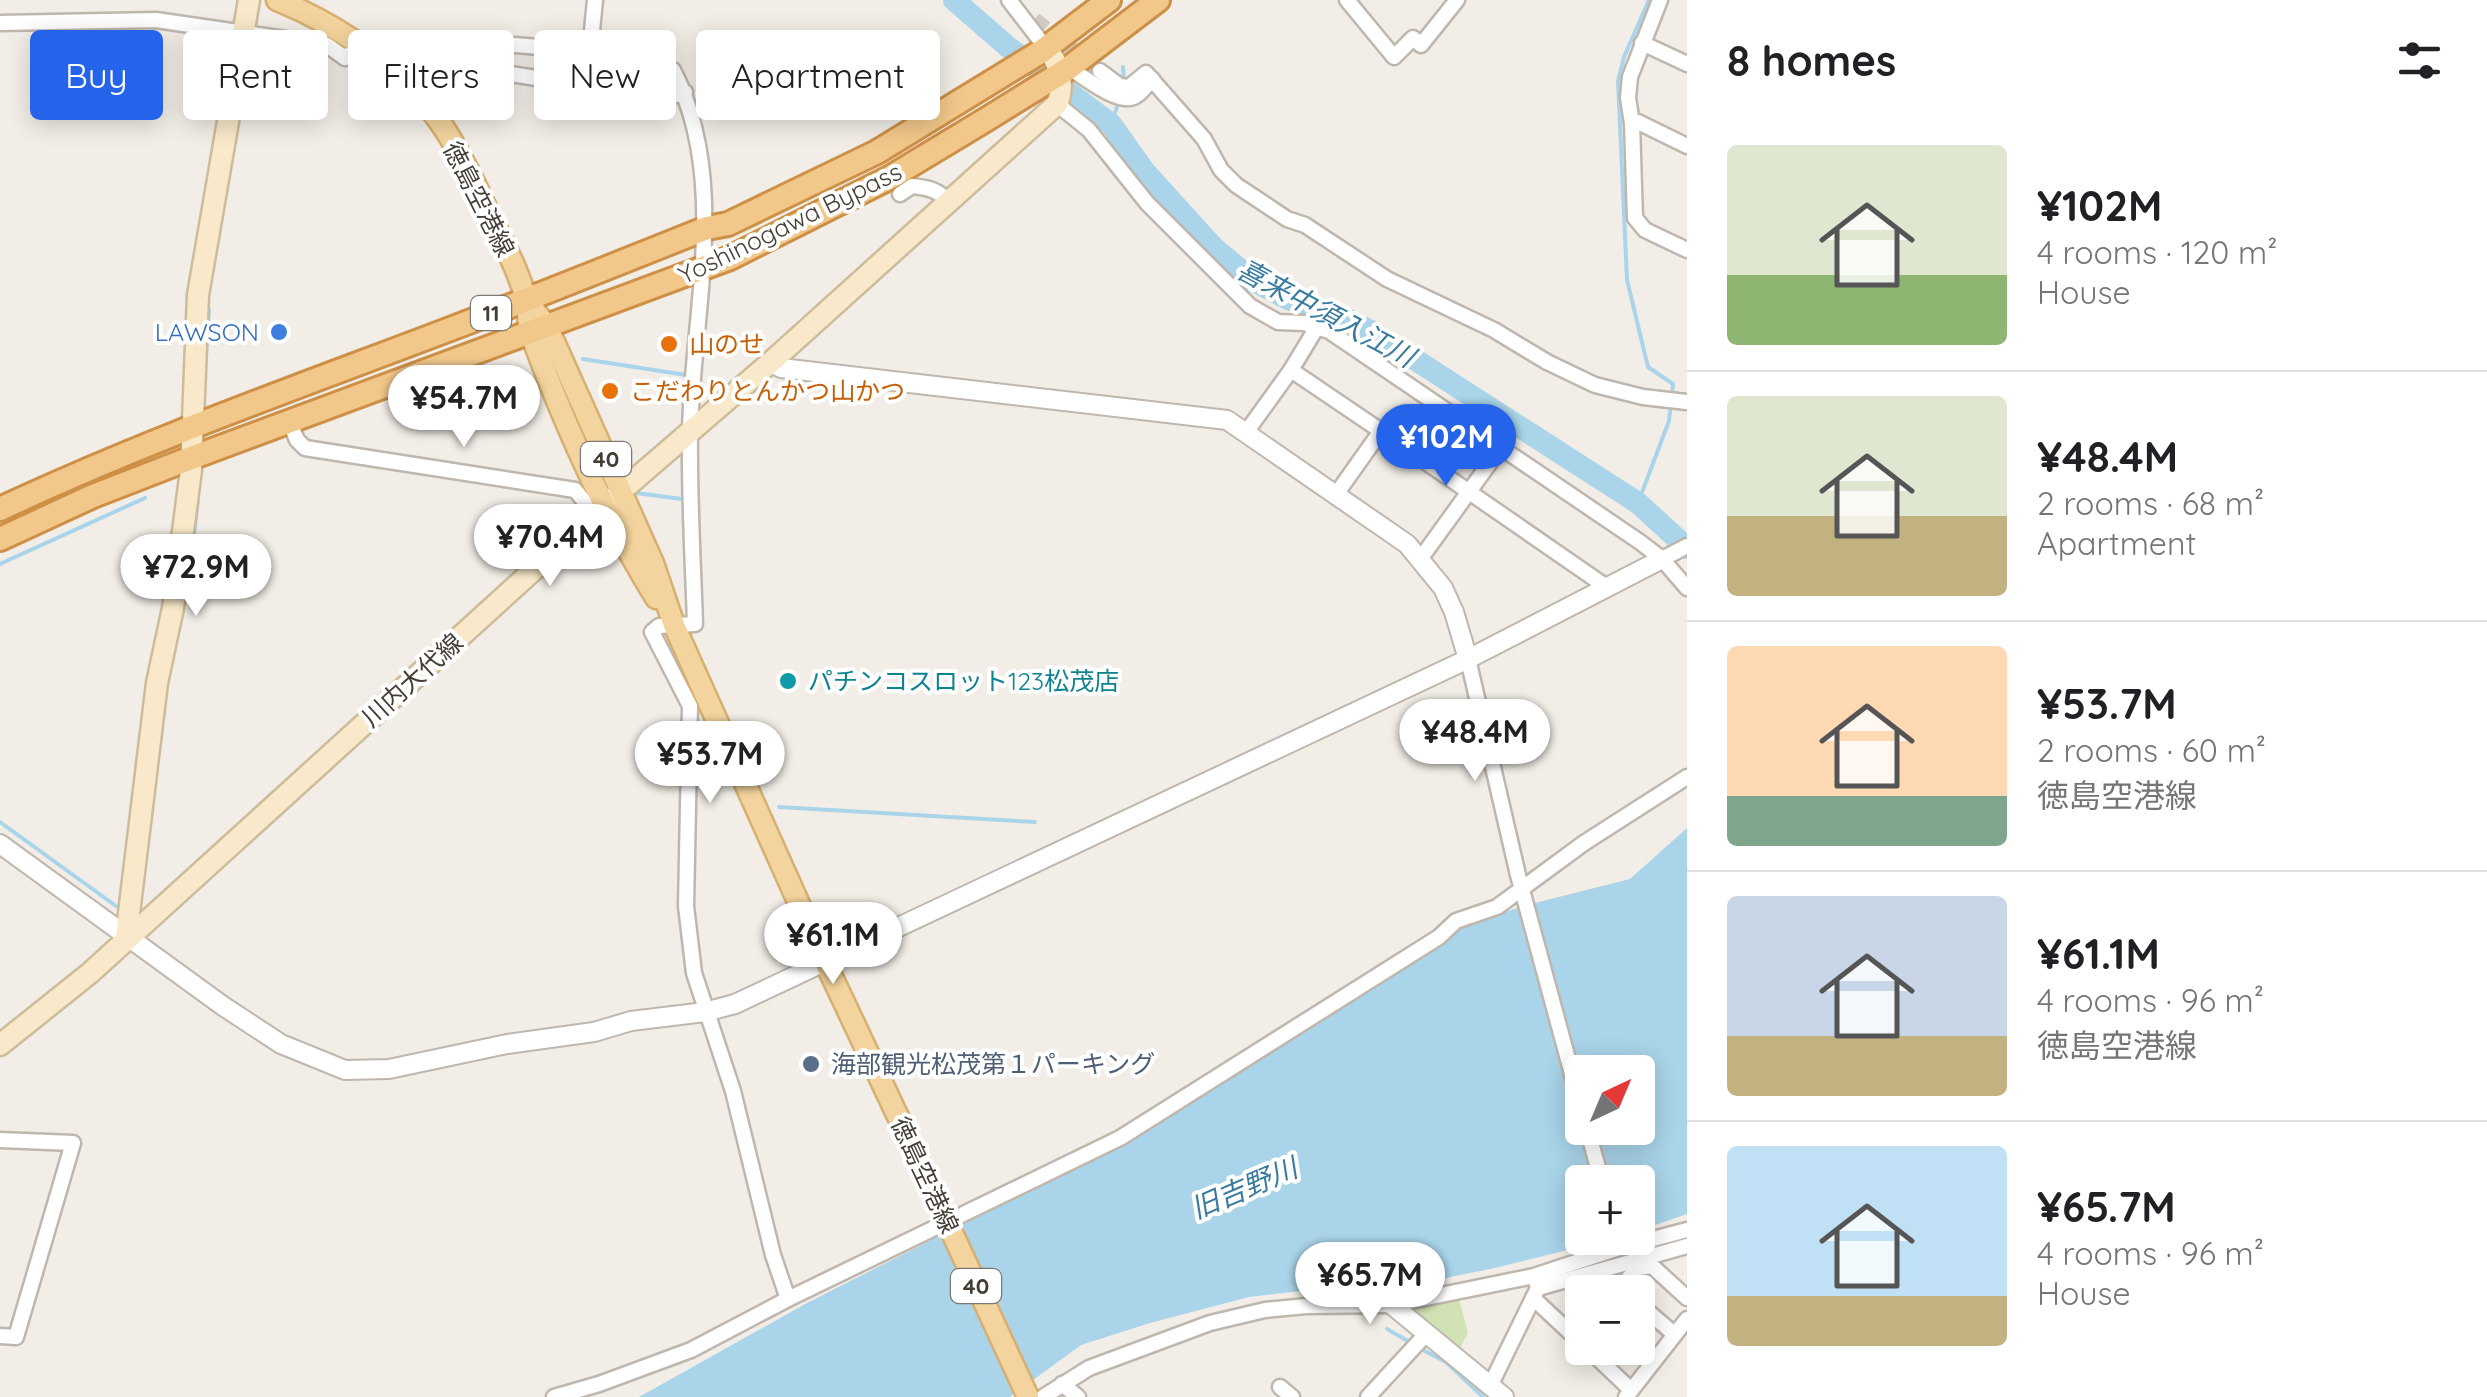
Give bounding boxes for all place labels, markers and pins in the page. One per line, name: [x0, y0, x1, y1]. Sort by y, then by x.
place label: LAWSON: [155, 316, 259, 347]
marker: LAWSON: [268, 321, 290, 343]
place label: 山のせ: [689, 328, 764, 359]
marker: 山のせ: [658, 333, 680, 355]
pin: ¥54.7M: [383, 365, 545, 450]
place label: こだわりとんかつ山かつ: [630, 375, 905, 406]
marker: こだわりとんかつ山かつ: [599, 380, 621, 402]
pin: ¥102M: [1376, 404, 1516, 489]
pin: ¥70.4M: [469, 504, 631, 589]
pin: ¥72.9M: [115, 534, 277, 619]
place label: パチンコスロット123松茂店: [808, 665, 1119, 696]
marker: パチンコスロット123松茂店: [777, 670, 799, 692]
pin: ¥48.4M: [1394, 699, 1556, 784]
pin: ¥53.7M: [629, 721, 791, 806]
pin: ¥61.1M: [752, 902, 914, 987]
place label: 海部観光松茂第１パーキング: [831, 1048, 1155, 1079]
marker: 海部観光松茂第１パーキング: [800, 1053, 822, 1075]
pin: ¥65.7M: [1289, 1242, 1451, 1327]

